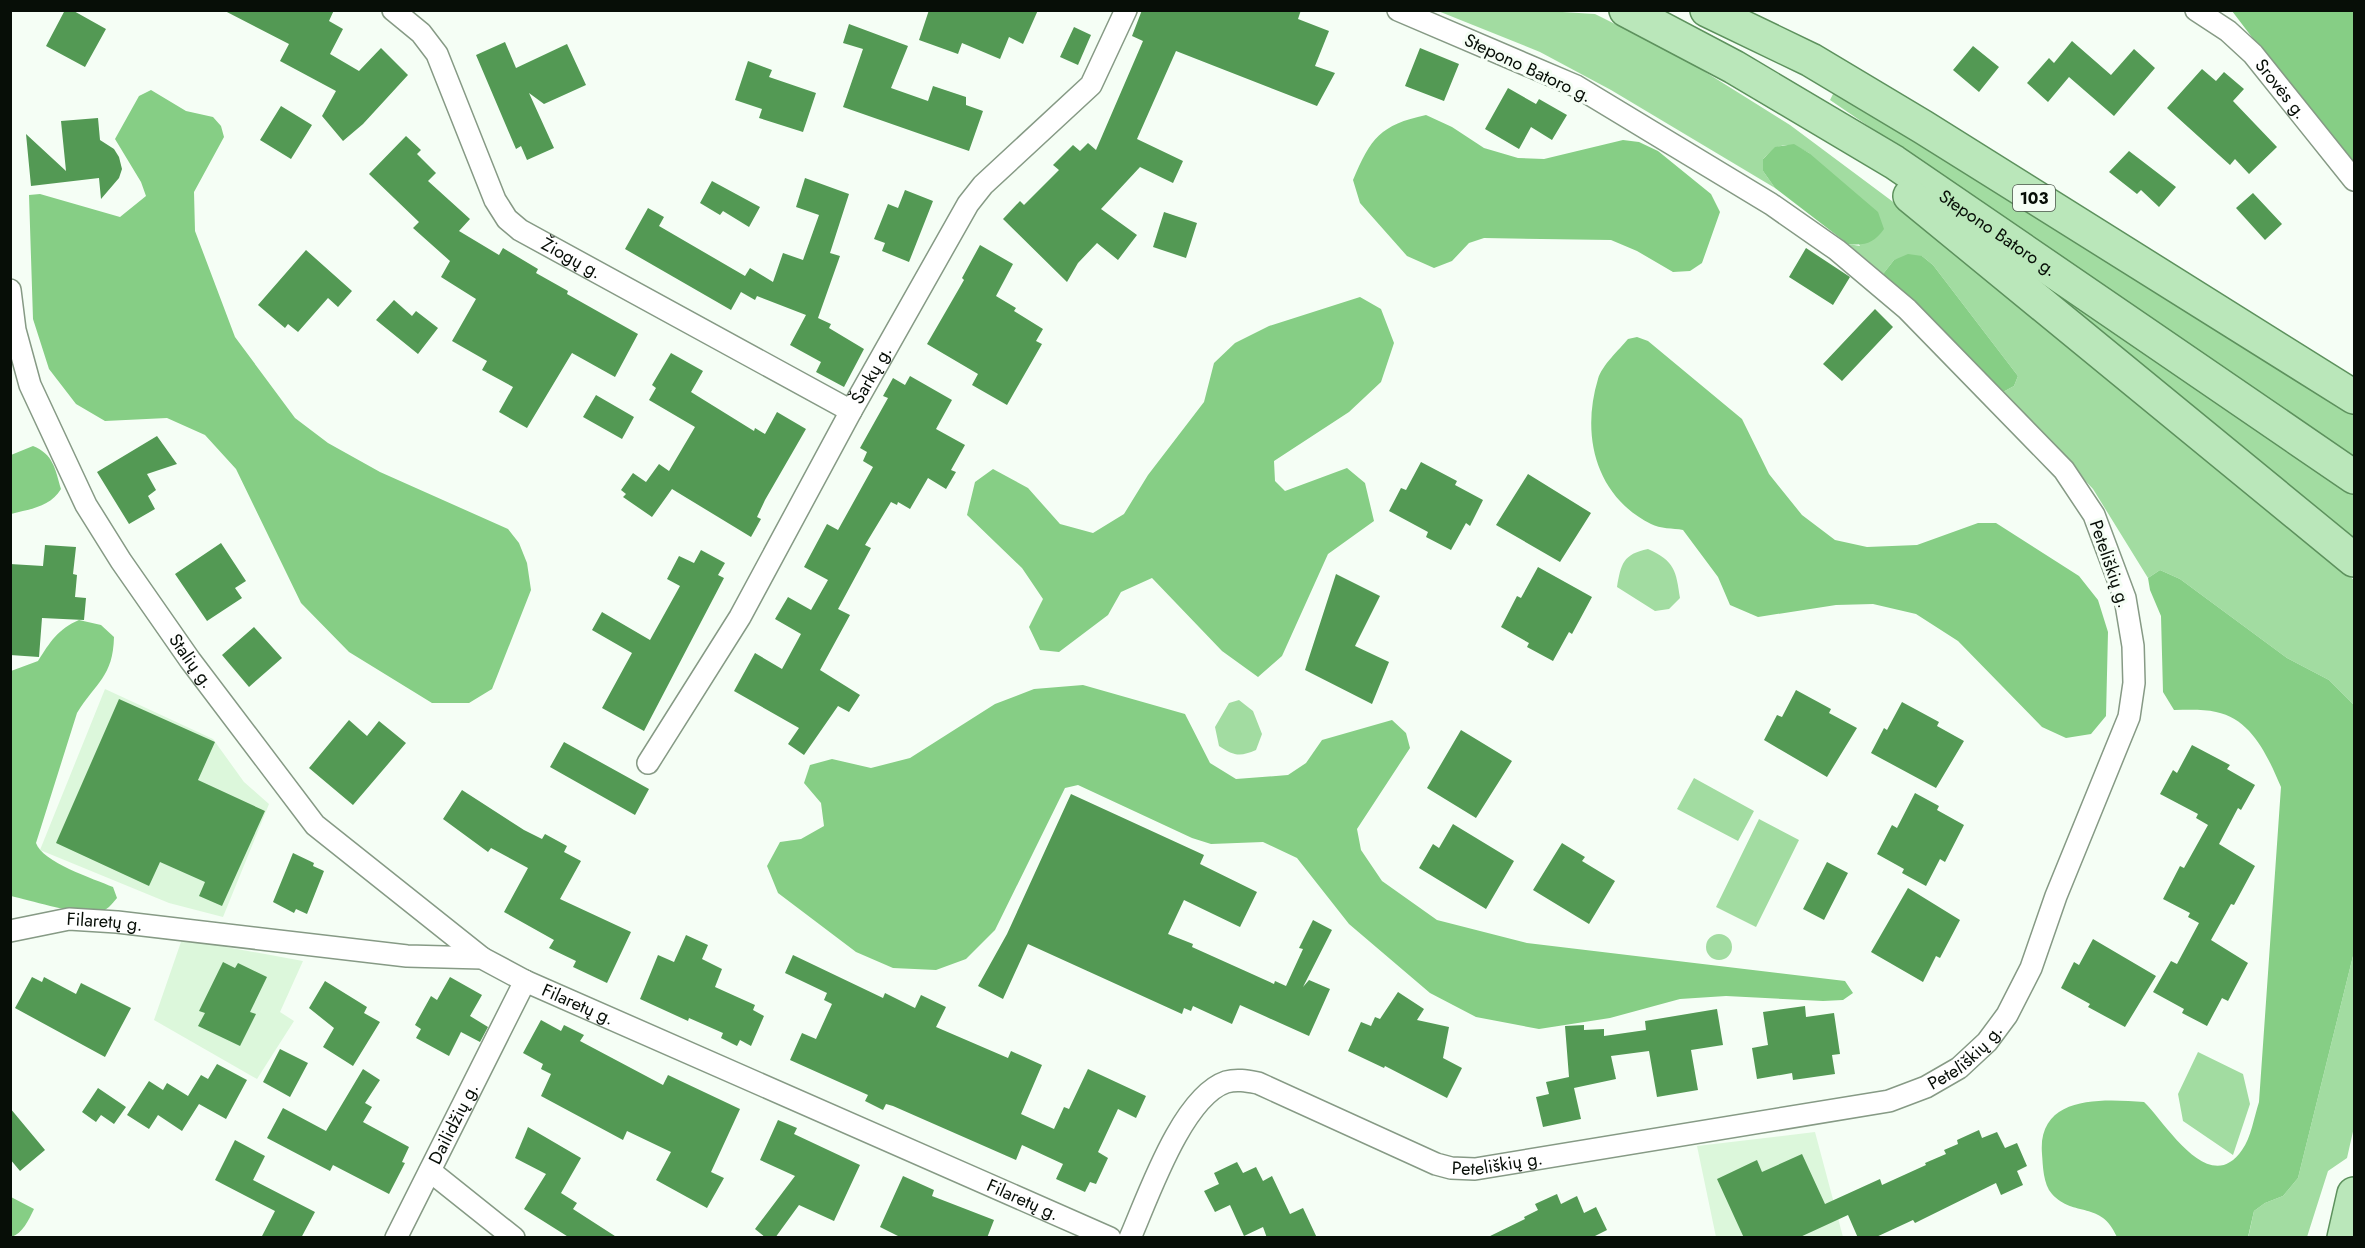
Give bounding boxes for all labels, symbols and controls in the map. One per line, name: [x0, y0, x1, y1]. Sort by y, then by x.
street label: Stepono Batoro g.: [1460, 27, 1596, 109]
street label: Srovės g.: [2249, 53, 2313, 125]
street label: Stepono Batoro g.: [1934, 183, 2062, 283]
road number: 103: [2013, 185, 2055, 211]
street label: Žiogų g.: [537, 231, 606, 285]
street label: Šarkų g.: [845, 341, 898, 409]
street label: Peteliškių g.: [2083, 517, 2137, 611]
street label: Stalių g.: [162, 628, 220, 694]
street label: Filaretų g.: [66, 906, 144, 938]
street label: Filaretų g.: [538, 977, 618, 1032]
street label: Peteliškių g.: [1923, 1019, 2009, 1096]
street label: Dailidžių g.: [422, 1078, 485, 1169]
street label: Peteliškių g.: [1451, 1145, 1545, 1182]
street label: Filaretų g.: [983, 1172, 1063, 1227]

